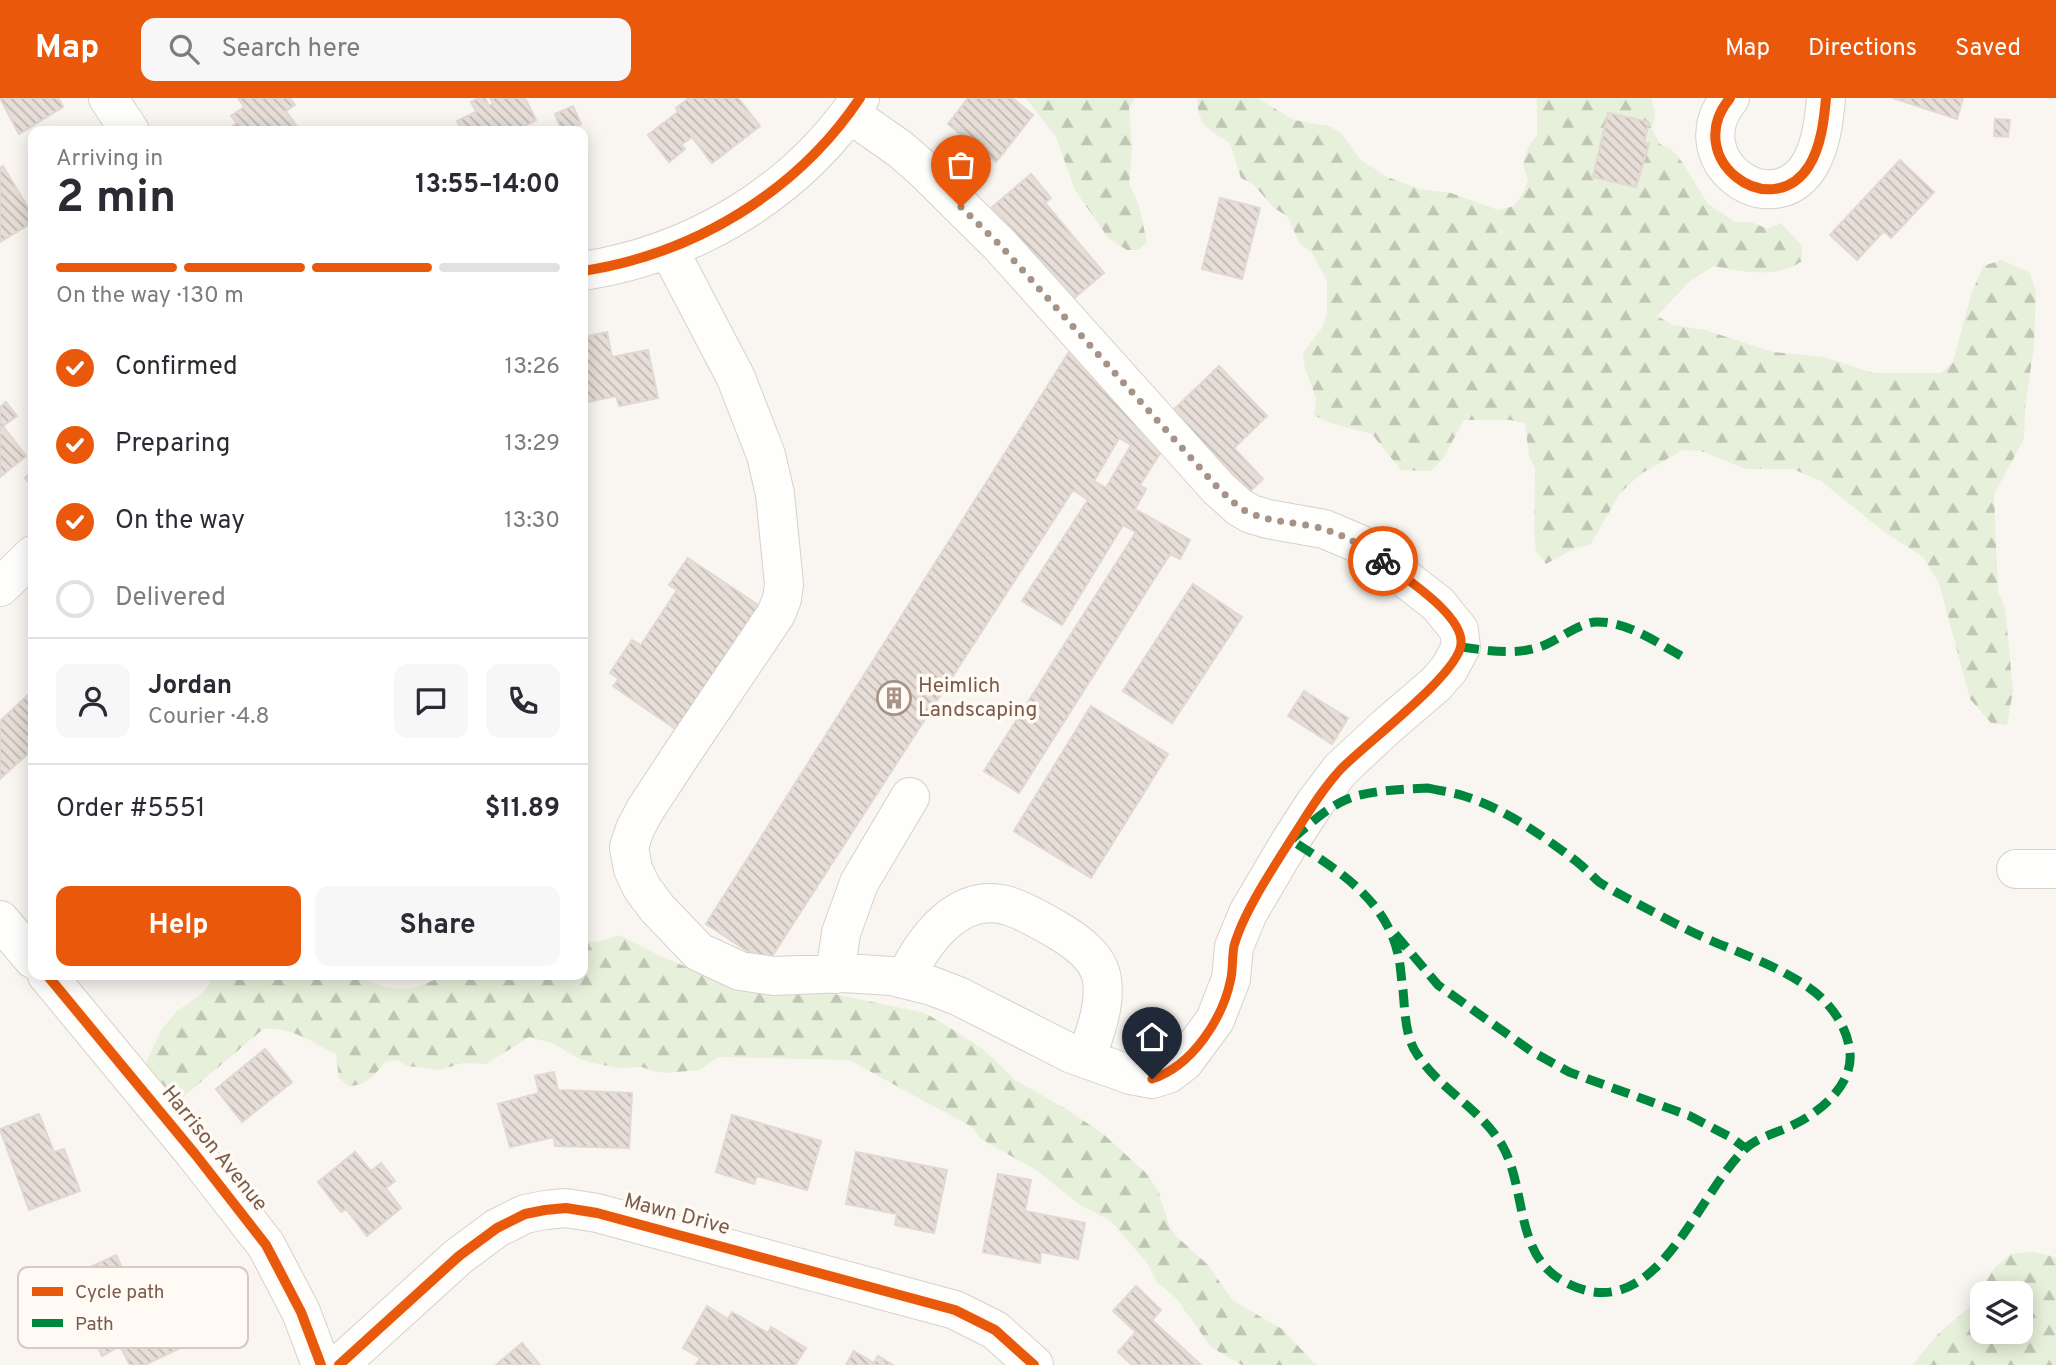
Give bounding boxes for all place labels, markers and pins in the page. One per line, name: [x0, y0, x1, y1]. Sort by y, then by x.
pin: [931, 135, 991, 207]
place label: Heimlich Landscaping: [918, 673, 1037, 724]
building icon: Heimlich Landscaping: [875, 679, 913, 717]
pin: [1122, 1007, 1182, 1079]

